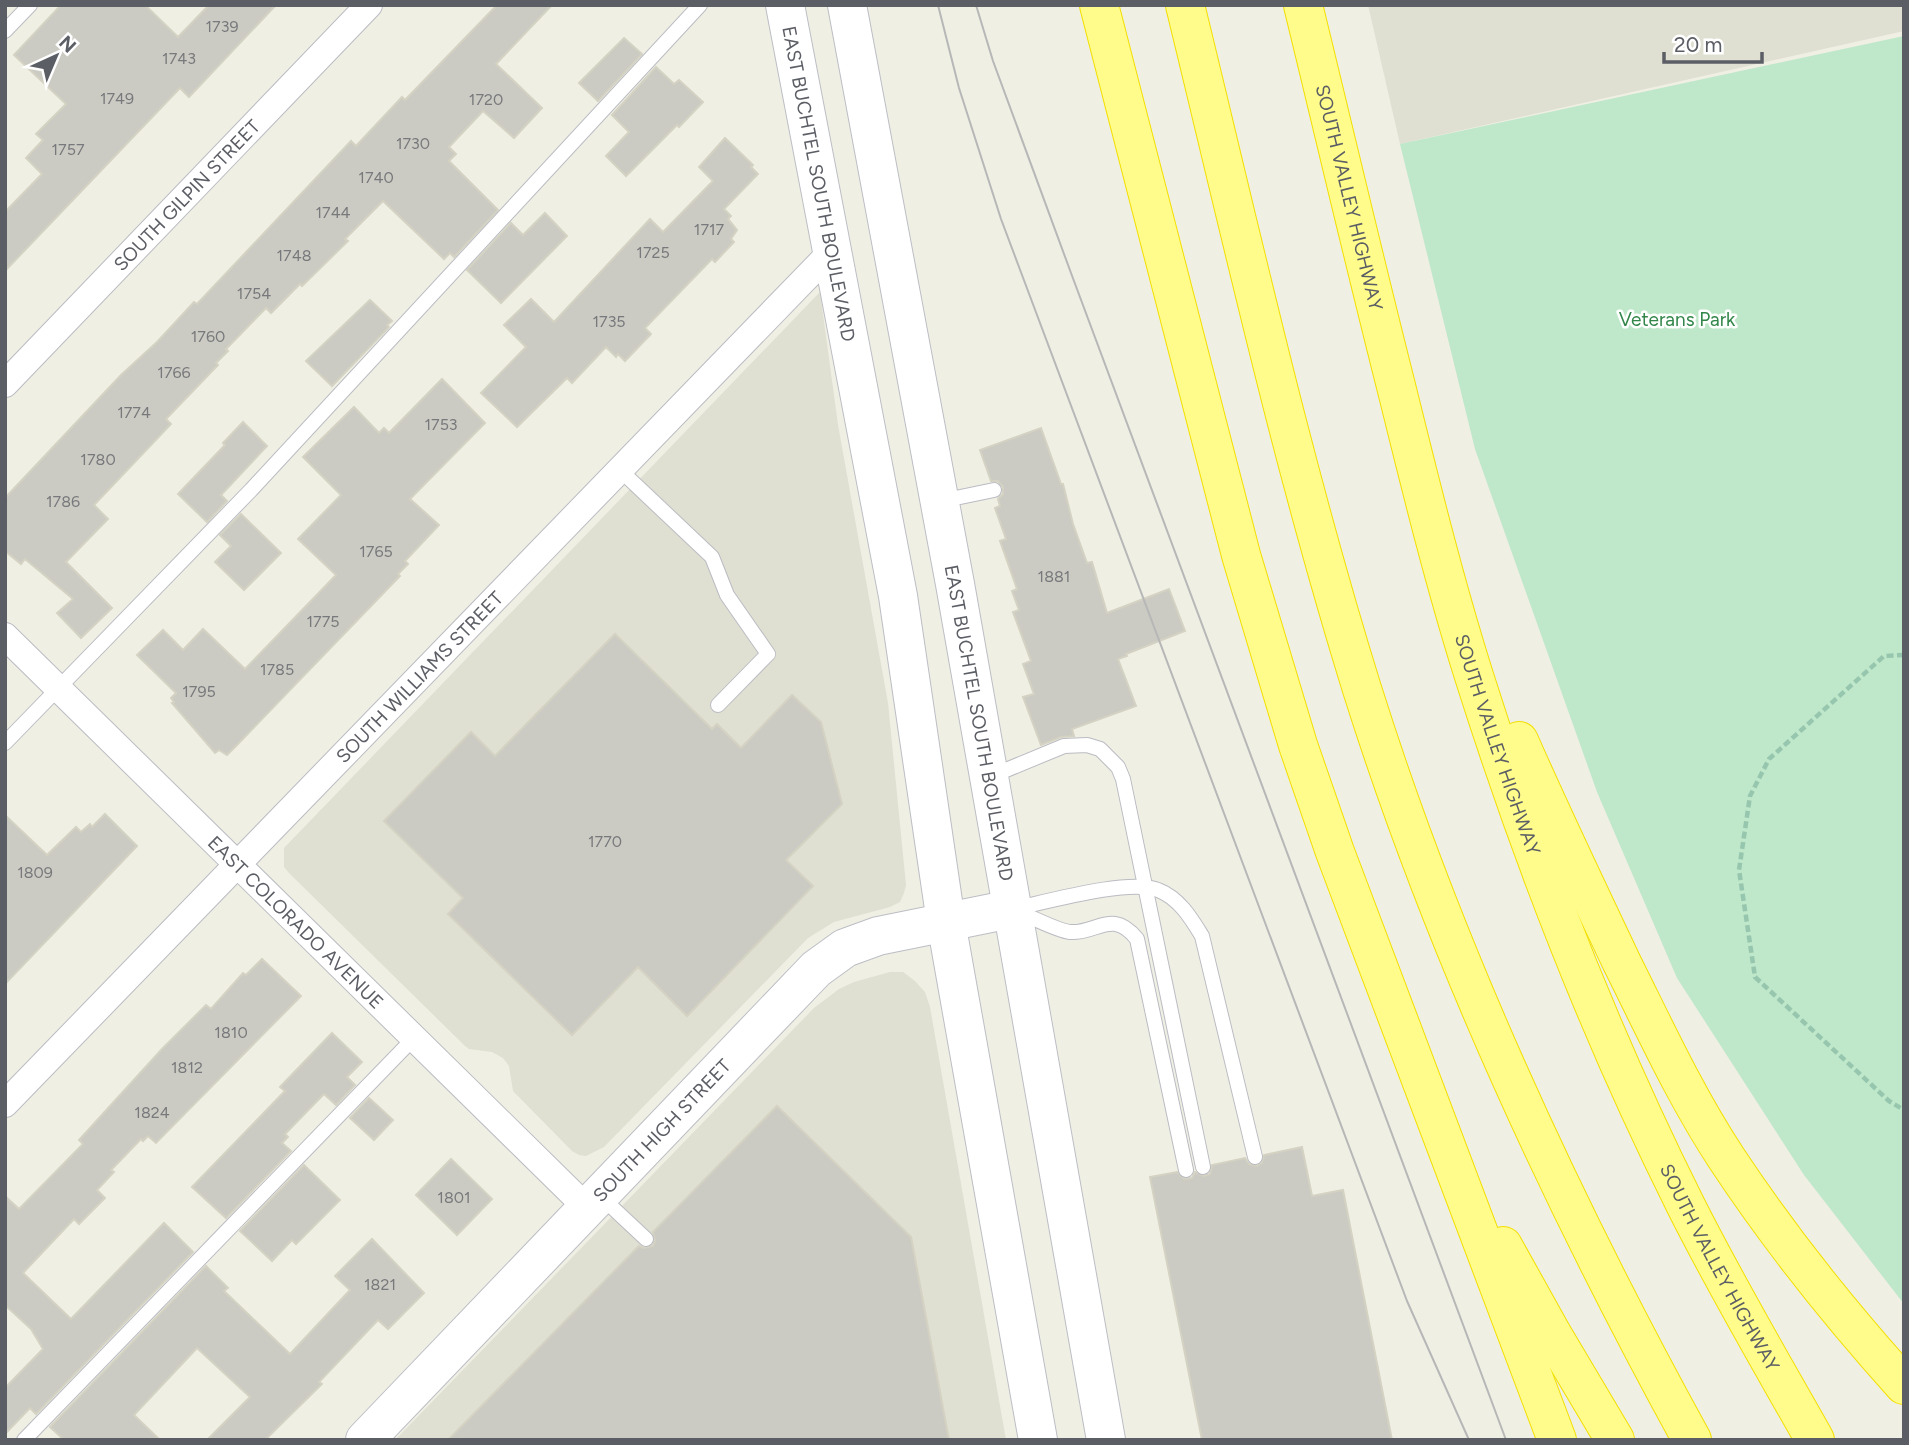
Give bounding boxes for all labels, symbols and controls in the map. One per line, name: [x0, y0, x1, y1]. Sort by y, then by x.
house number: 1739: [206, 17, 238, 36]
north arrow: [21, 21, 91, 91]
scale bar: [1664, 21, 1762, 65]
street label: EAST BUCHTEL SOUTH BOULEVARD: [778, 24, 861, 343]
text: N: [54, 31, 81, 58]
text: 20 m: [1674, 32, 1722, 57]
house number: 1743: [162, 49, 196, 68]
street label: SOUTH VALLEY HIGHWAY: [1311, 82, 1388, 313]
house number: 1749: [100, 89, 134, 108]
house number: 1720: [469, 90, 503, 109]
street label: SOUTH GILPIN STREET: [109, 114, 265, 275]
house number: 1730: [396, 134, 430, 153]
house number: 1757: [52, 140, 85, 159]
house number: 1740: [358, 168, 394, 187]
house number: 1744: [315, 203, 351, 222]
house number: 1717: [694, 220, 725, 239]
house number: 1725: [636, 243, 670, 262]
house number: 1748: [277, 246, 311, 265]
house number: 1754: [237, 284, 271, 303]
park label: Veterans Park: [1619, 308, 1736, 331]
house number: 1735: [592, 312, 626, 331]
house number: 1760: [191, 327, 225, 346]
house number: 1766: [157, 363, 191, 382]
house number: 1774: [117, 403, 151, 422]
house number: 1753: [424, 415, 458, 434]
house number: 1780: [80, 450, 116, 469]
house number: 1786: [46, 492, 80, 511]
house number: 1765: [359, 542, 393, 561]
street label: EAST BUCHTEL SOUTH BOULEVARD: [940, 563, 1019, 883]
house number: 1881: [1038, 567, 1070, 586]
street label: SOUTH WILLIAMS STREET: [331, 586, 508, 767]
house number: 1775: [307, 612, 340, 631]
street label: SOUTH VALLEY HIGHWAY: [1450, 631, 1546, 858]
house number: 1785: [260, 660, 294, 679]
house number: 1795: [182, 682, 216, 701]
street label: EAST COLORADO AVENUE: [203, 831, 389, 1013]
house number: 1770: [588, 832, 622, 851]
house number: 1809: [17, 863, 53, 882]
house number: 1810: [214, 1023, 248, 1042]
street label: SOUTH HIGH STREET: [588, 1054, 736, 1206]
house number: 1812: [171, 1058, 203, 1077]
house number: 1824: [134, 1103, 170, 1122]
street label: SOUTH VALLEY HIGHWAY: [1656, 1160, 1785, 1375]
house number: 1801: [437, 1188, 471, 1207]
house number: 1821: [364, 1275, 396, 1294]

